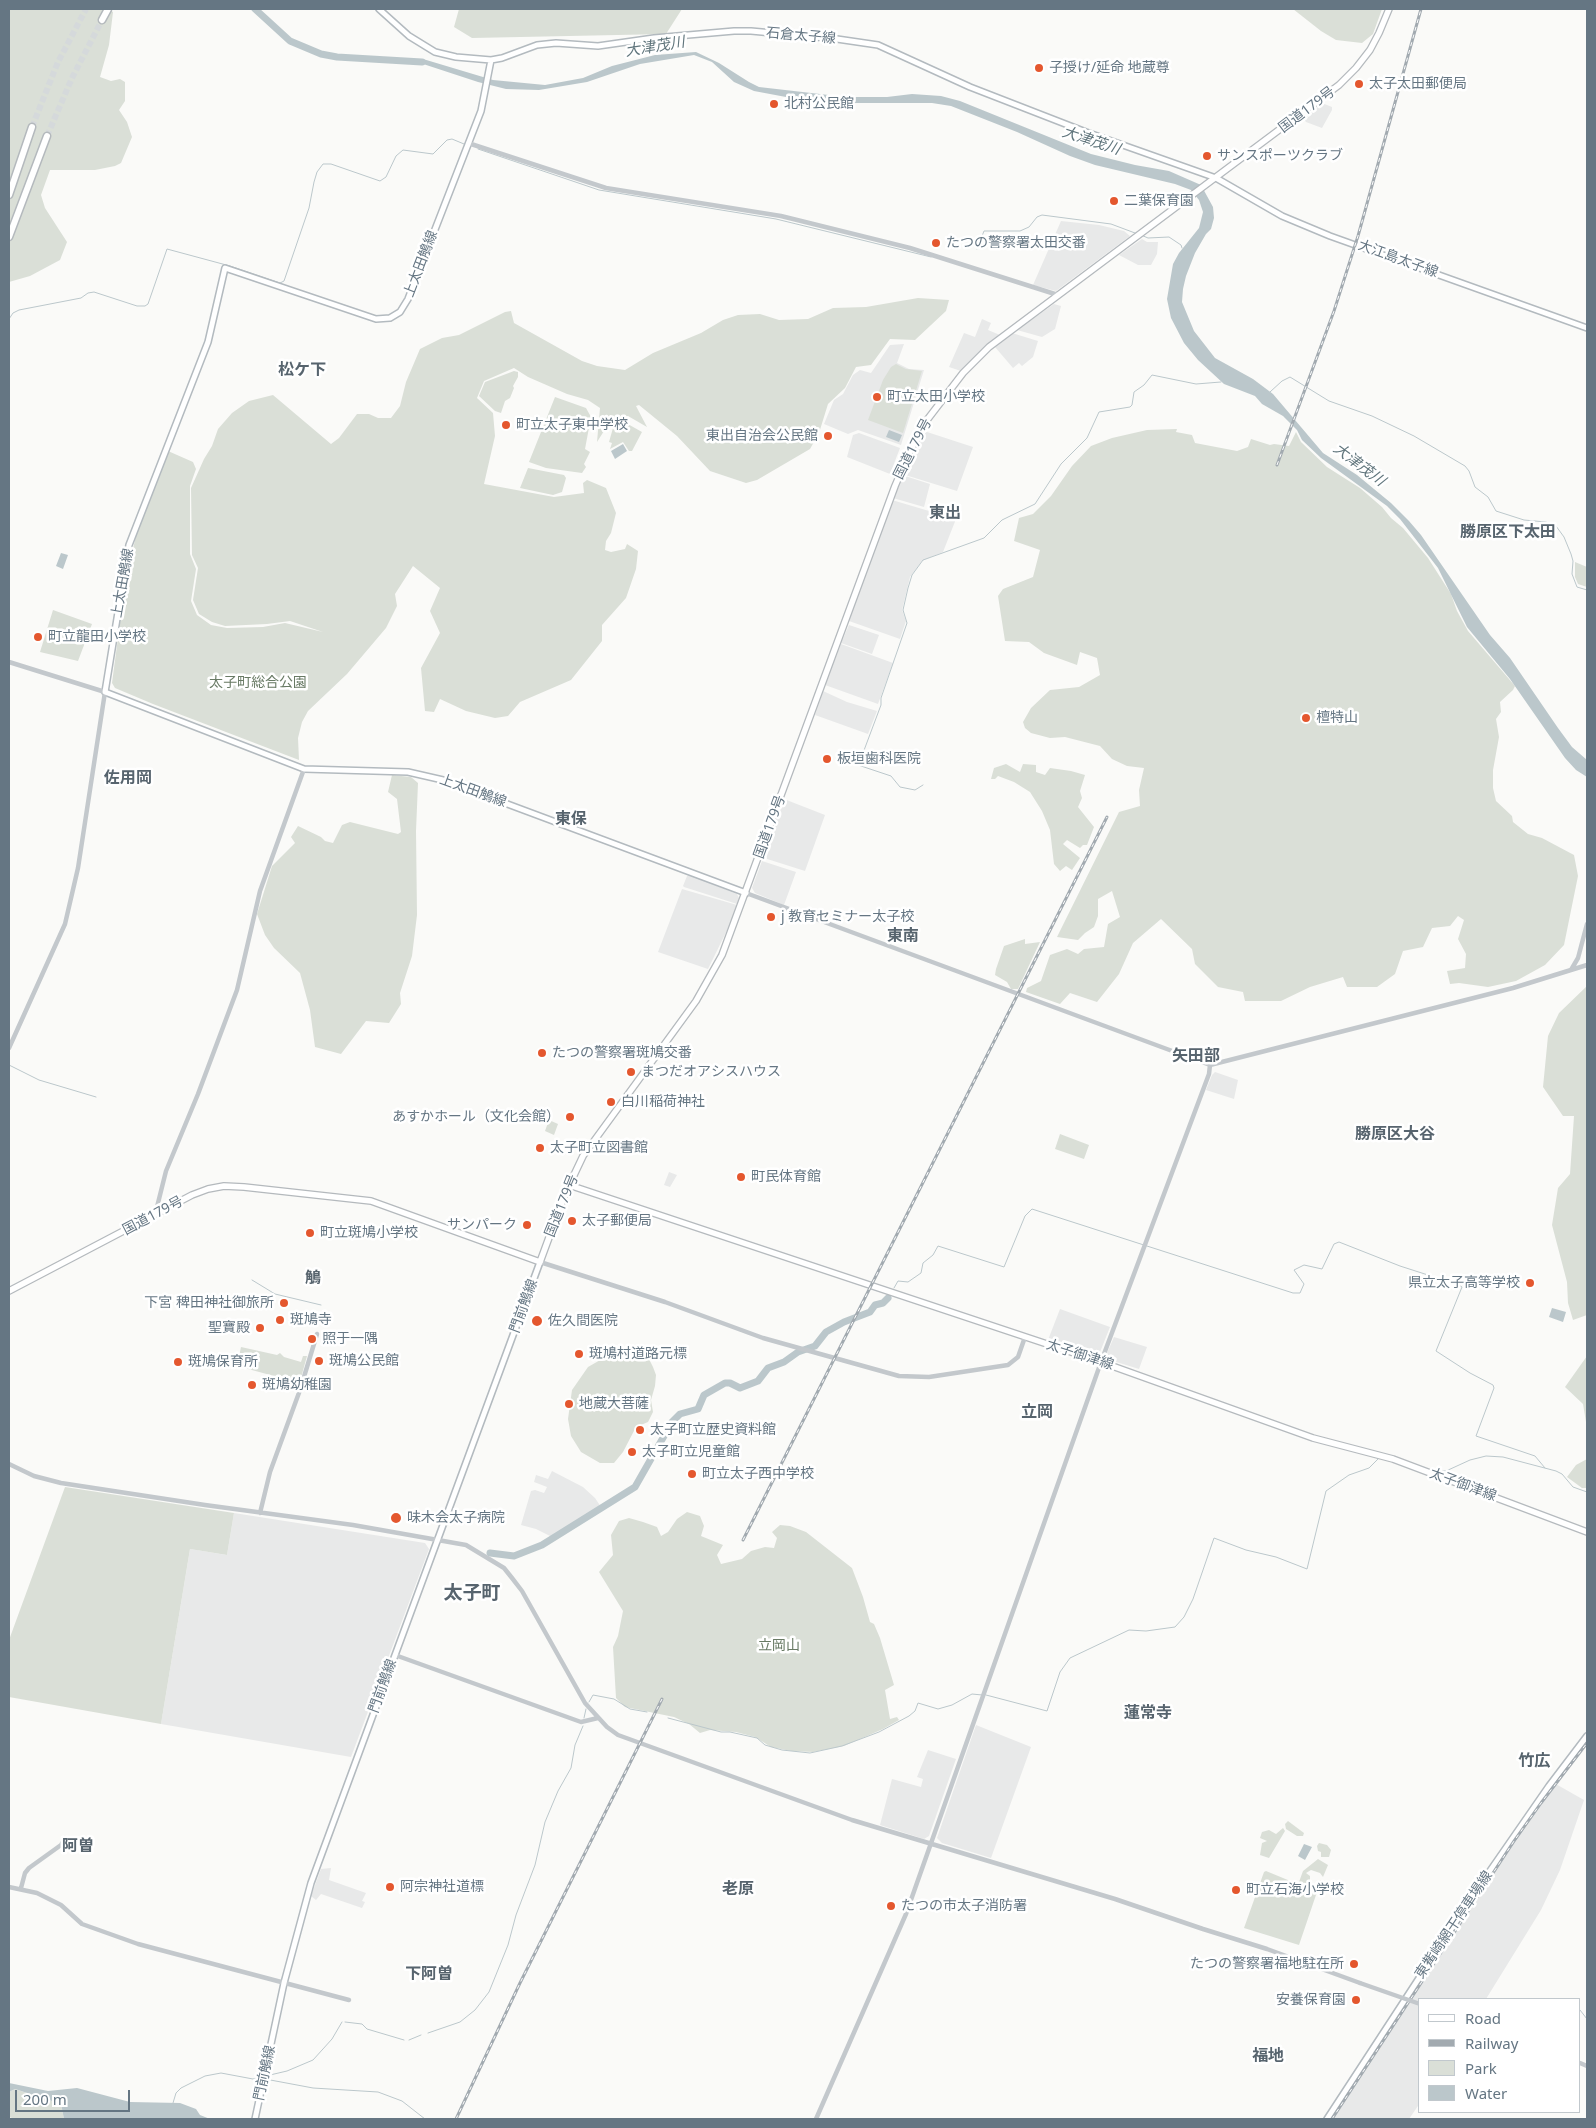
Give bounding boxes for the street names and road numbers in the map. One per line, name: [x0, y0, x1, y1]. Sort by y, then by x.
street label: 石倉太子線: [765, 25, 837, 47]
street label: 国道179号: [1276, 83, 1338, 137]
street label: 上太田鵤線: [401, 228, 441, 300]
street label: 大江島太子線: [1356, 237, 1440, 281]
street label: 国道179号: [891, 416, 935, 482]
street label: 上太田鵤線: [109, 547, 137, 619]
street label: 上太田鵤線: [437, 771, 509, 811]
street label: 国道179号: [751, 793, 789, 861]
street label: 国道179号: [542, 1172, 582, 1240]
street label: 国道179号: [120, 1193, 186, 1239]
street label: 門前鵤線: [507, 1277, 541, 1335]
street label: 太子御津線: [1044, 1336, 1116, 1374]
street label: 太子御津線: [1427, 1465, 1499, 1505]
street label: 門前鵤線: [366, 1657, 400, 1715]
street label: 東觜崎網干停車場線: [1412, 1868, 1496, 1982]
street label: 門前鵤線: [251, 2044, 279, 2102]

